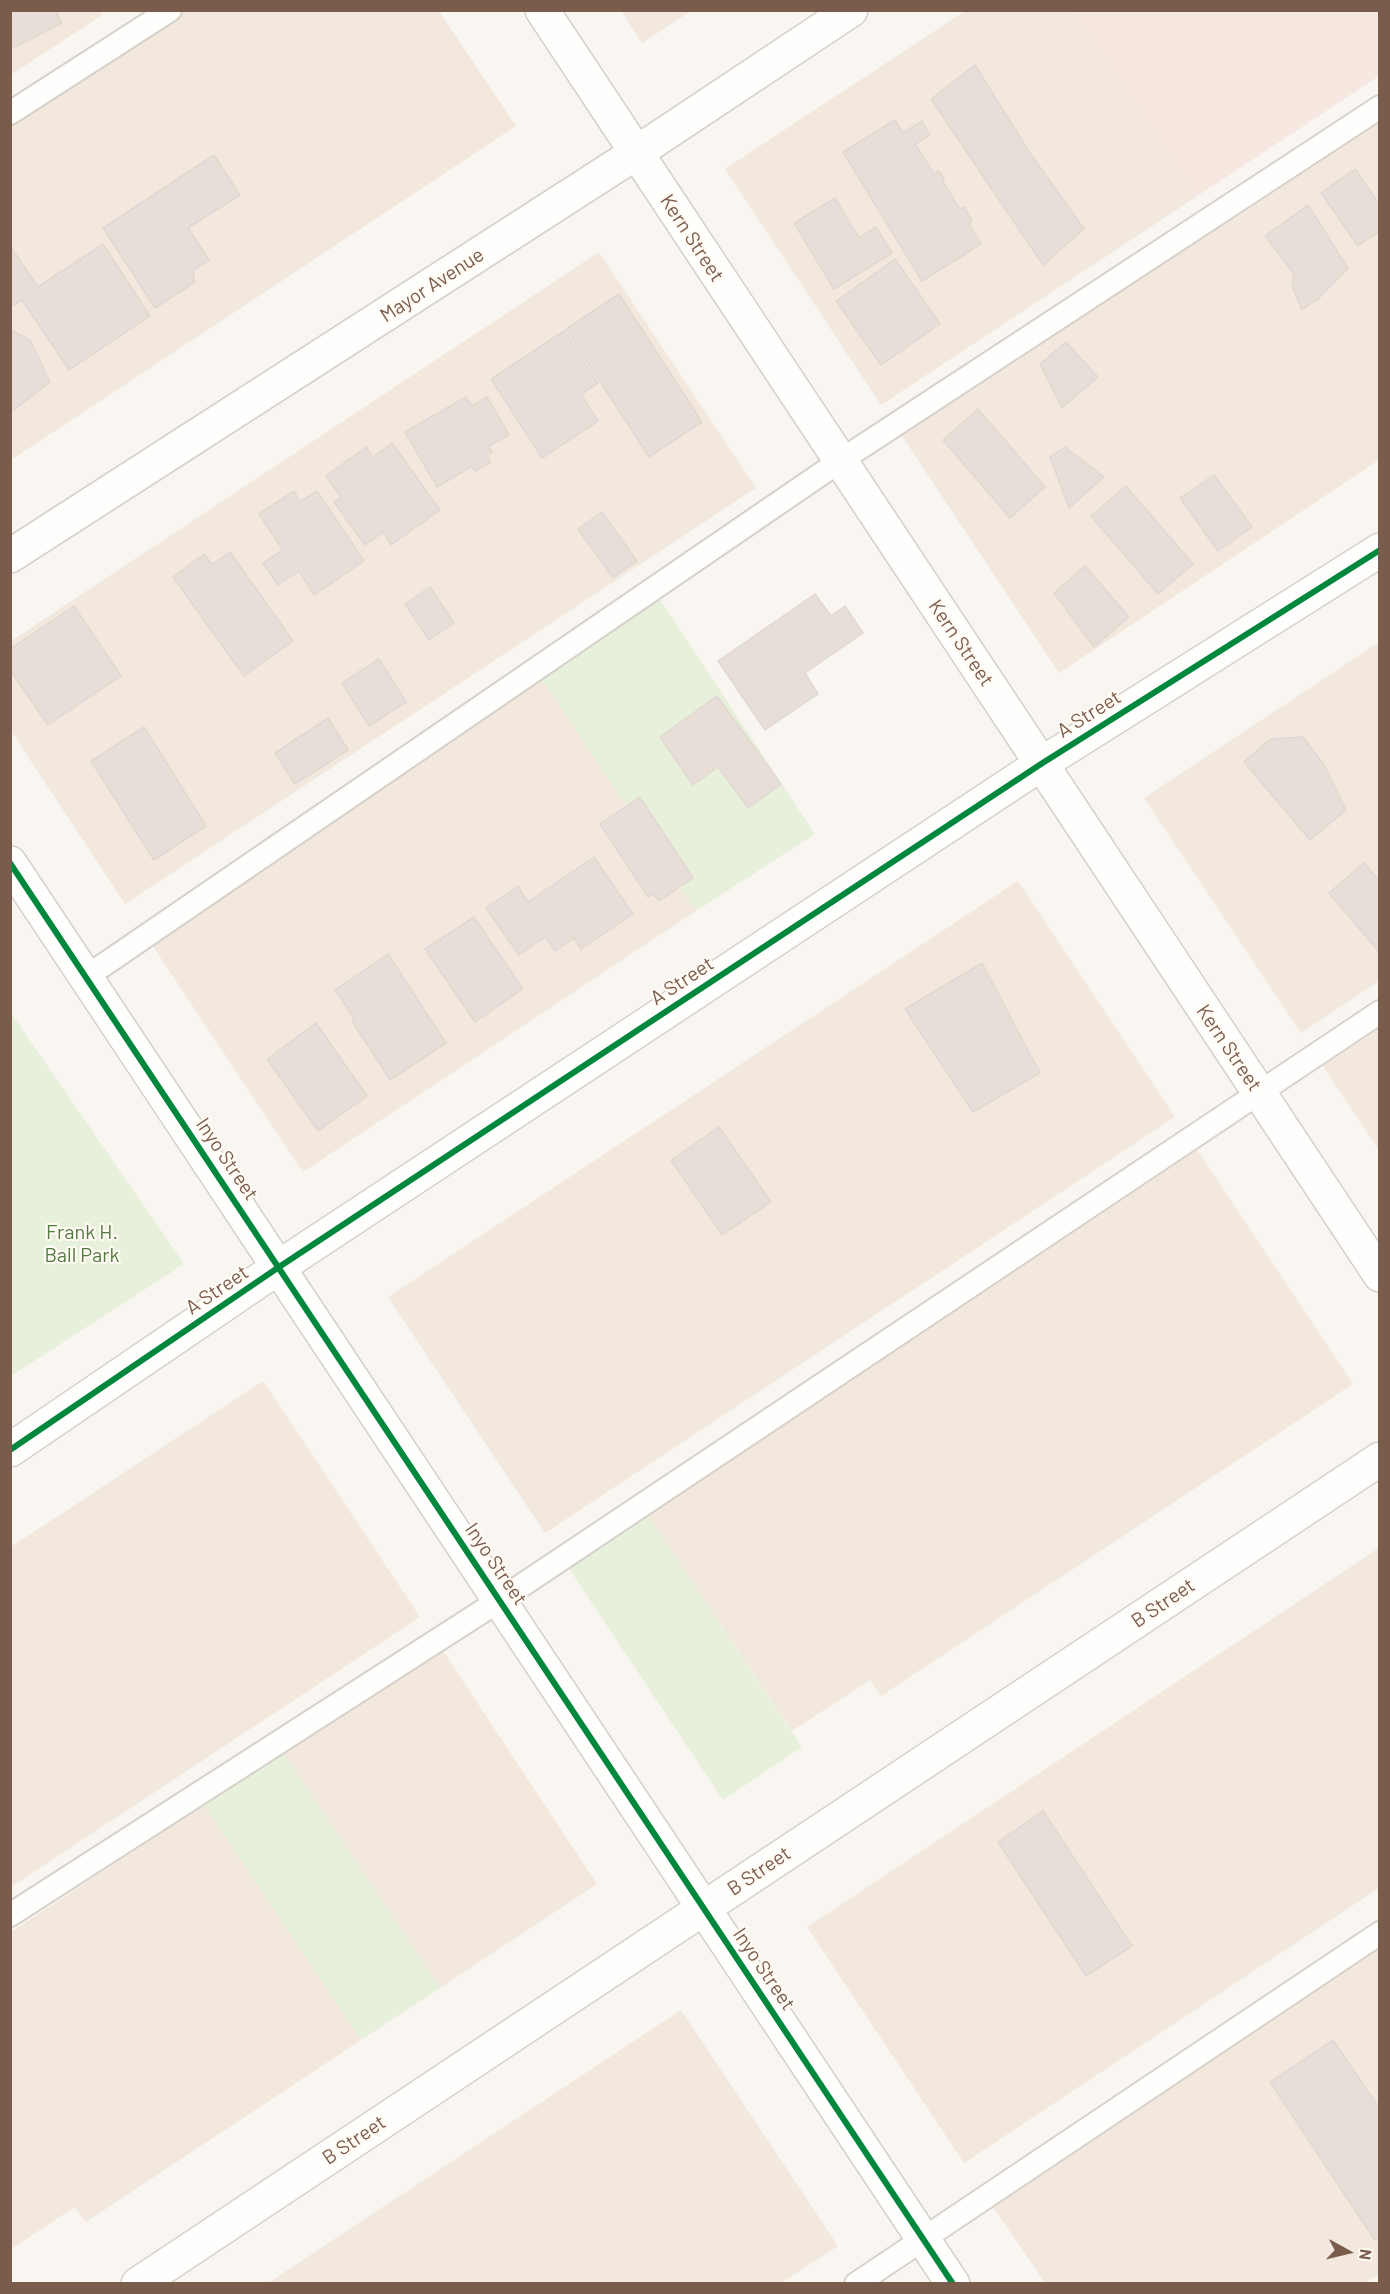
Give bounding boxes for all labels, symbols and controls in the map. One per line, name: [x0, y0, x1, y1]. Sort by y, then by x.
street label: Kern Street: [655, 190, 729, 286]
street label: Mayor Avenue: [376, 243, 488, 327]
street label: Kern Street: [923, 595, 999, 691]
street label: A Street: [1053, 685, 1125, 743]
street label: A Street: [646, 952, 718, 1010]
street label: Kern Street: [1191, 1000, 1267, 1096]
street label: Inyo Street: [191, 1113, 263, 1205]
park label: Frank H. Ball Park: [44, 1220, 120, 1267]
street label: A Street: [181, 1260, 253, 1320]
street label: Inyo Street: [460, 1518, 532, 1610]
street label: B Street: [1127, 1573, 1199, 1633]
street label: B Street: [723, 1841, 795, 1901]
street label: Inyo Street: [728, 1923, 800, 2015]
street label: B Street: [318, 2110, 390, 2170]
north arrow: [1318, 2222, 1378, 2282]
text: N: [1356, 2248, 1376, 2261]

